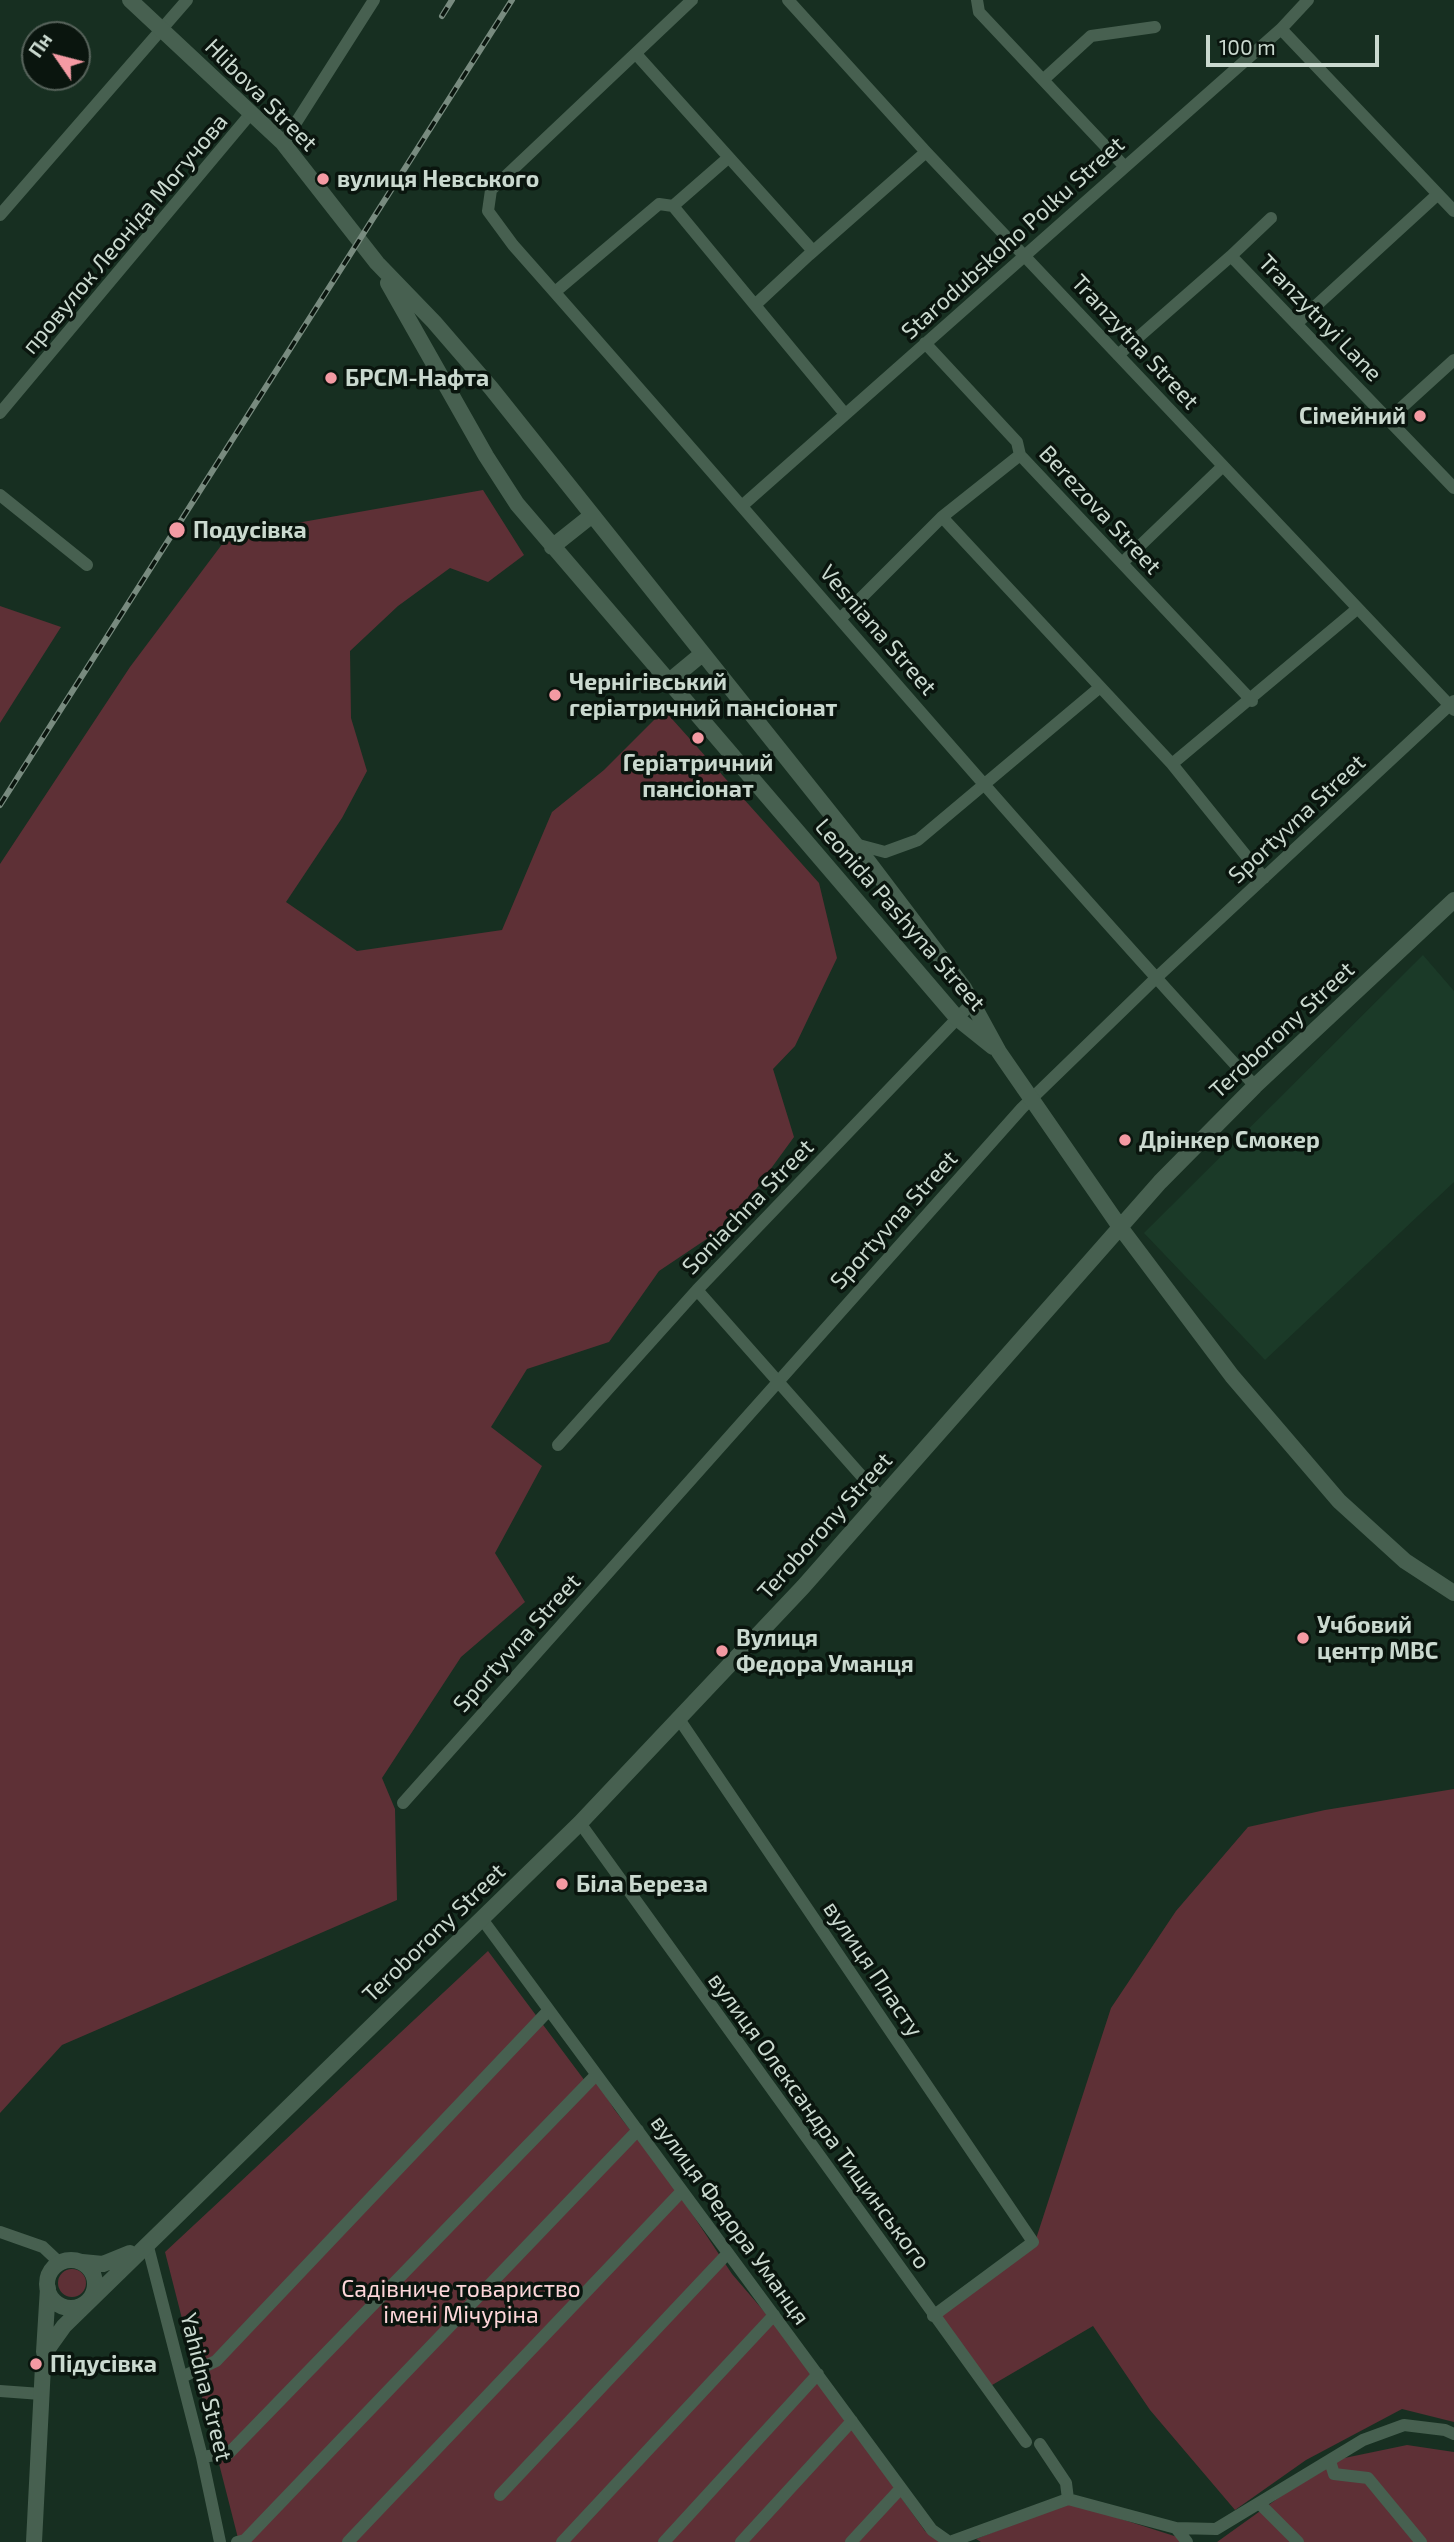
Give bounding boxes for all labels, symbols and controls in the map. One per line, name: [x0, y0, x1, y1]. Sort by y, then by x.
north arrow: [21, 21, 91, 91]
scale bar: [1209, 21, 1382, 65]
text: Пн: [24, 28, 57, 62]
street label: Hlibova Street: [199, 33, 323, 157]
text: 100 m: [1219, 34, 1276, 59]
street label: провулок Леоніда Могучова: [16, 108, 234, 360]
street label: Starodubskoho Polku Street: [896, 131, 1130, 345]
place label: вулиця Невського: [337, 165, 539, 193]
marker: вулиця Невського: [315, 171, 331, 187]
street label: Tranzytnyi Lane: [1253, 249, 1387, 387]
street label: Tranzytna Street: [1066, 269, 1204, 415]
place label: БРСМ-Нафта: [345, 364, 489, 392]
marker: БРСМ-Нафта: [323, 370, 339, 386]
place label: Сімейний: [1299, 402, 1406, 430]
marker: Сімейний: [1412, 408, 1428, 424]
street label: Berezova Street: [1033, 440, 1167, 580]
place label: Подусівка: [193, 516, 307, 544]
marker: Подусівка: [167, 520, 187, 540]
street label: Vesniana Street: [814, 559, 942, 701]
place label: Чернігівський геріатричний пансіонат: [569, 668, 837, 722]
marker: Чернігівський геріатричний пансіонат: [547, 687, 563, 703]
marker: Геріатричний пансіонат: [690, 730, 706, 746]
place label: Геріатричний пансіонат: [623, 749, 773, 803]
street label: Sportyvna Street: [1223, 749, 1371, 889]
street label: Leonida Pashyna Street: [809, 813, 991, 1017]
street label: Teroborony Street: [1204, 956, 1360, 1104]
place label: Дрінкер Смокер: [1139, 1126, 1320, 1154]
marker: Дрінкер Смокер: [1117, 1132, 1133, 1148]
street label: Soniachna Street: [676, 1134, 820, 1280]
street label: Sportyvna Street: [825, 1145, 963, 1295]
street label: Teroborony Street: [752, 1447, 898, 1605]
street label: Sportyvna Street: [448, 1568, 586, 1718]
place label: Учбовий центр МВС: [1317, 1611, 1438, 1665]
place label: Вулиця Федора Уманця: [736, 1624, 914, 1678]
marker: Учбовий центр МВС: [1295, 1630, 1311, 1646]
marker: Вулиця Федора Уманця: [714, 1643, 730, 1659]
street label: Teroborony Street: [357, 1858, 511, 2008]
place label: Біла Береза: [576, 1870, 708, 1898]
marker: Біла Береза: [554, 1876, 570, 1892]
street label: вулиця Пласту: [817, 1896, 929, 2042]
street label: вулиця Олександра Тищинського: [702, 1967, 936, 2275]
street label: вулиця Федора Уманця: [645, 2110, 815, 2330]
park label: Садівниче товариство імені Мічуріна: [341, 2275, 581, 2329]
street label: Yahidna Street: [174, 2310, 238, 2464]
place label: Підусівка: [50, 2350, 157, 2378]
marker: Підусівка: [28, 2356, 44, 2372]

